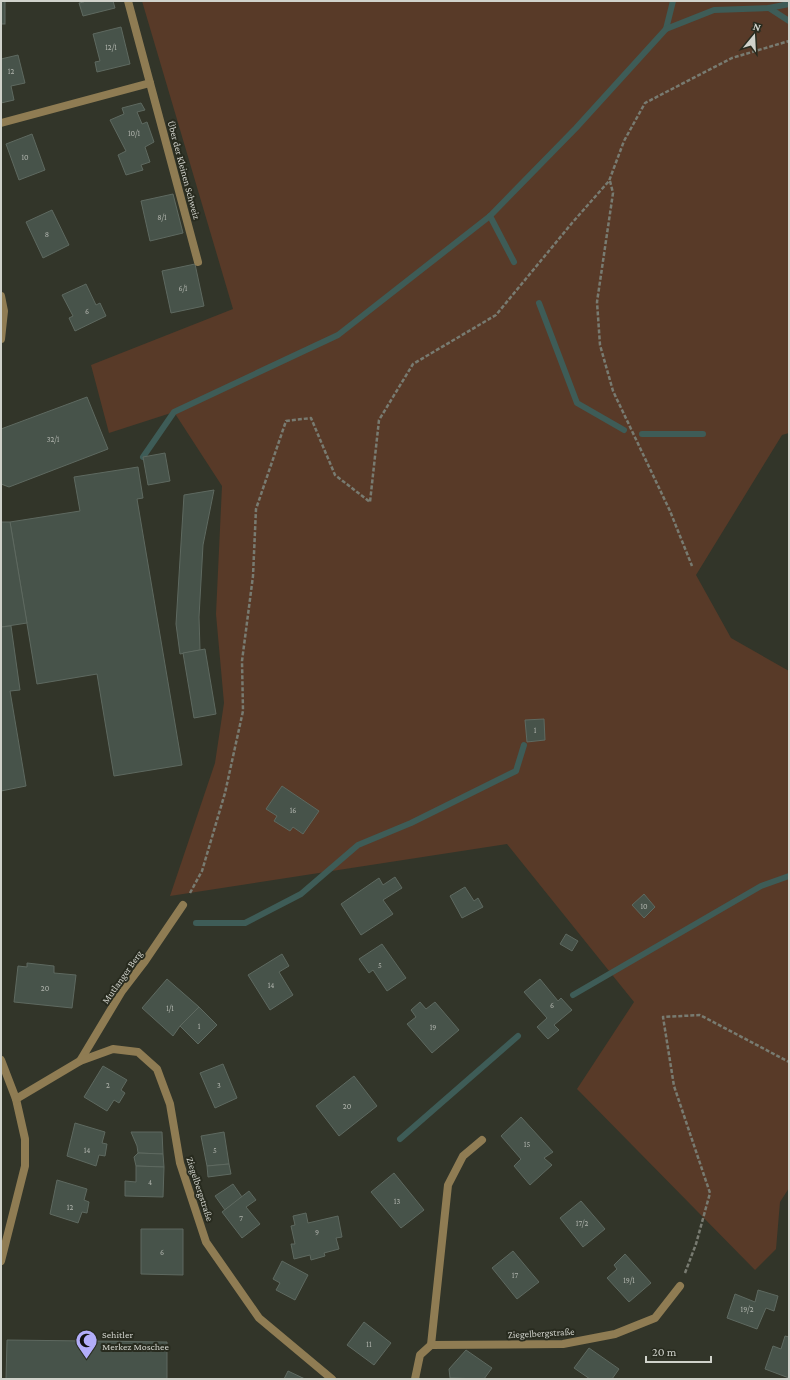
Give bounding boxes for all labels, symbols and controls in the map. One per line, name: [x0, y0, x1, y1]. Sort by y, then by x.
north arrow: [734, 16, 774, 56]
text: N: [752, 20, 763, 34]
house number: 12/1: [105, 43, 117, 52]
house number: 12: [8, 67, 14, 76]
street label: Über der Kleinen Schweiz: [166, 120, 202, 220]
house number: 10/1: [128, 129, 140, 138]
house number: 10: [21, 153, 29, 162]
house number: 8/1: [157, 213, 167, 222]
house number: 8: [45, 230, 49, 239]
house number: 6/1: [178, 284, 188, 293]
house number: 6: [85, 307, 89, 316]
house number: 32/1: [47, 435, 60, 444]
house number: 1: [534, 726, 537, 735]
house number: 16: [290, 806, 296, 815]
house number: 10: [640, 902, 648, 911]
street label: Mutlanger Berg: [100, 948, 144, 1006]
house number: 5: [378, 961, 382, 970]
house number: 14: [268, 981, 274, 990]
house number: 20: [41, 984, 50, 993]
house number: 6: [550, 1001, 554, 1010]
house number: 1/1: [166, 1004, 174, 1013]
house number: 1: [198, 1022, 201, 1031]
house number: 19: [430, 1023, 436, 1032]
house number: 2: [106, 1081, 110, 1090]
house number: 3: [217, 1081, 221, 1090]
house number: 20: [343, 1102, 352, 1111]
house number: 15: [524, 1140, 530, 1149]
house number: 14: [84, 1146, 90, 1155]
house number: 5: [213, 1146, 217, 1155]
street label: Ziegelbergstraße: [184, 1155, 216, 1223]
house number: 4: [148, 1178, 152, 1187]
house number: 13: [394, 1197, 400, 1206]
house number: 12: [67, 1203, 73, 1212]
house number: 7: [239, 1214, 243, 1223]
house number: 17/2: [576, 1219, 588, 1228]
house number: 9: [315, 1228, 319, 1237]
house number: 6: [160, 1248, 164, 1257]
house number: 17: [512, 1271, 518, 1280]
house number: 19/1: [623, 1276, 635, 1285]
house number: 19/2: [741, 1305, 754, 1314]
street label: Ziegelbergstraße: [507, 1326, 575, 1340]
mosque icon: Sehitler Merkez Moschee: [74, 1327, 100, 1360]
place label: Sehitler Merkez Moschee: [102, 1329, 169, 1352]
scale bar: [646, 1338, 711, 1364]
house number: 11: [366, 1340, 372, 1349]
text: 20 m: [652, 1345, 677, 1359]

